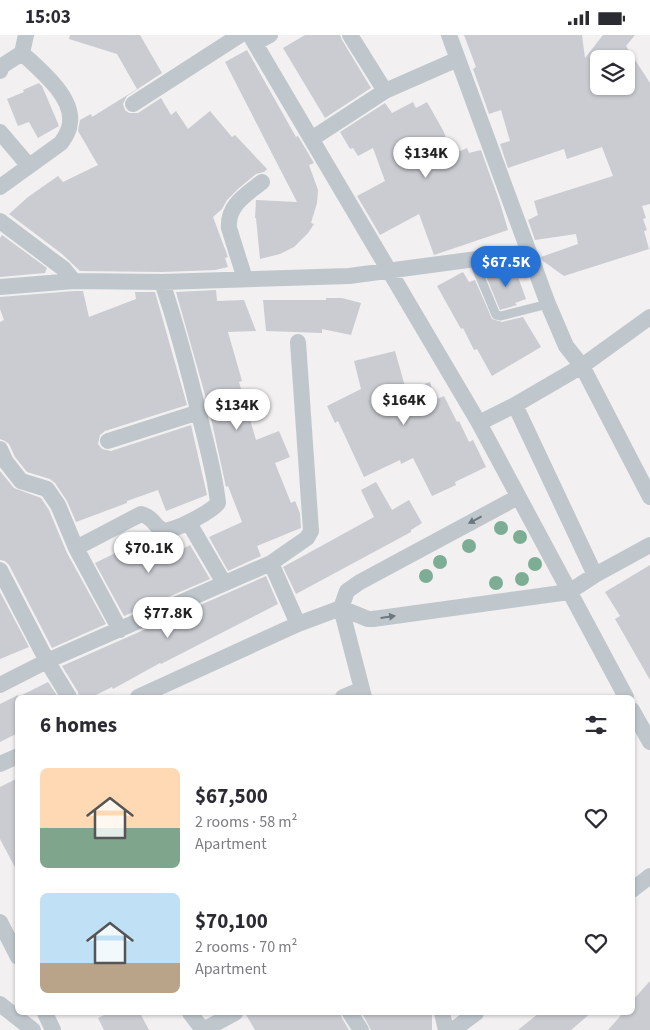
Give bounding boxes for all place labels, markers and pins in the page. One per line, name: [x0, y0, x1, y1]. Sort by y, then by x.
pin: $134K: [391, 137, 461, 179]
pin: $67.5K: [465, 245, 547, 288]
pin: $164K: [369, 383, 439, 426]
pin: $134K: [202, 389, 272, 431]
pin: $70.1K: [108, 531, 190, 574]
pin: $77.8K: [127, 597, 209, 639]

